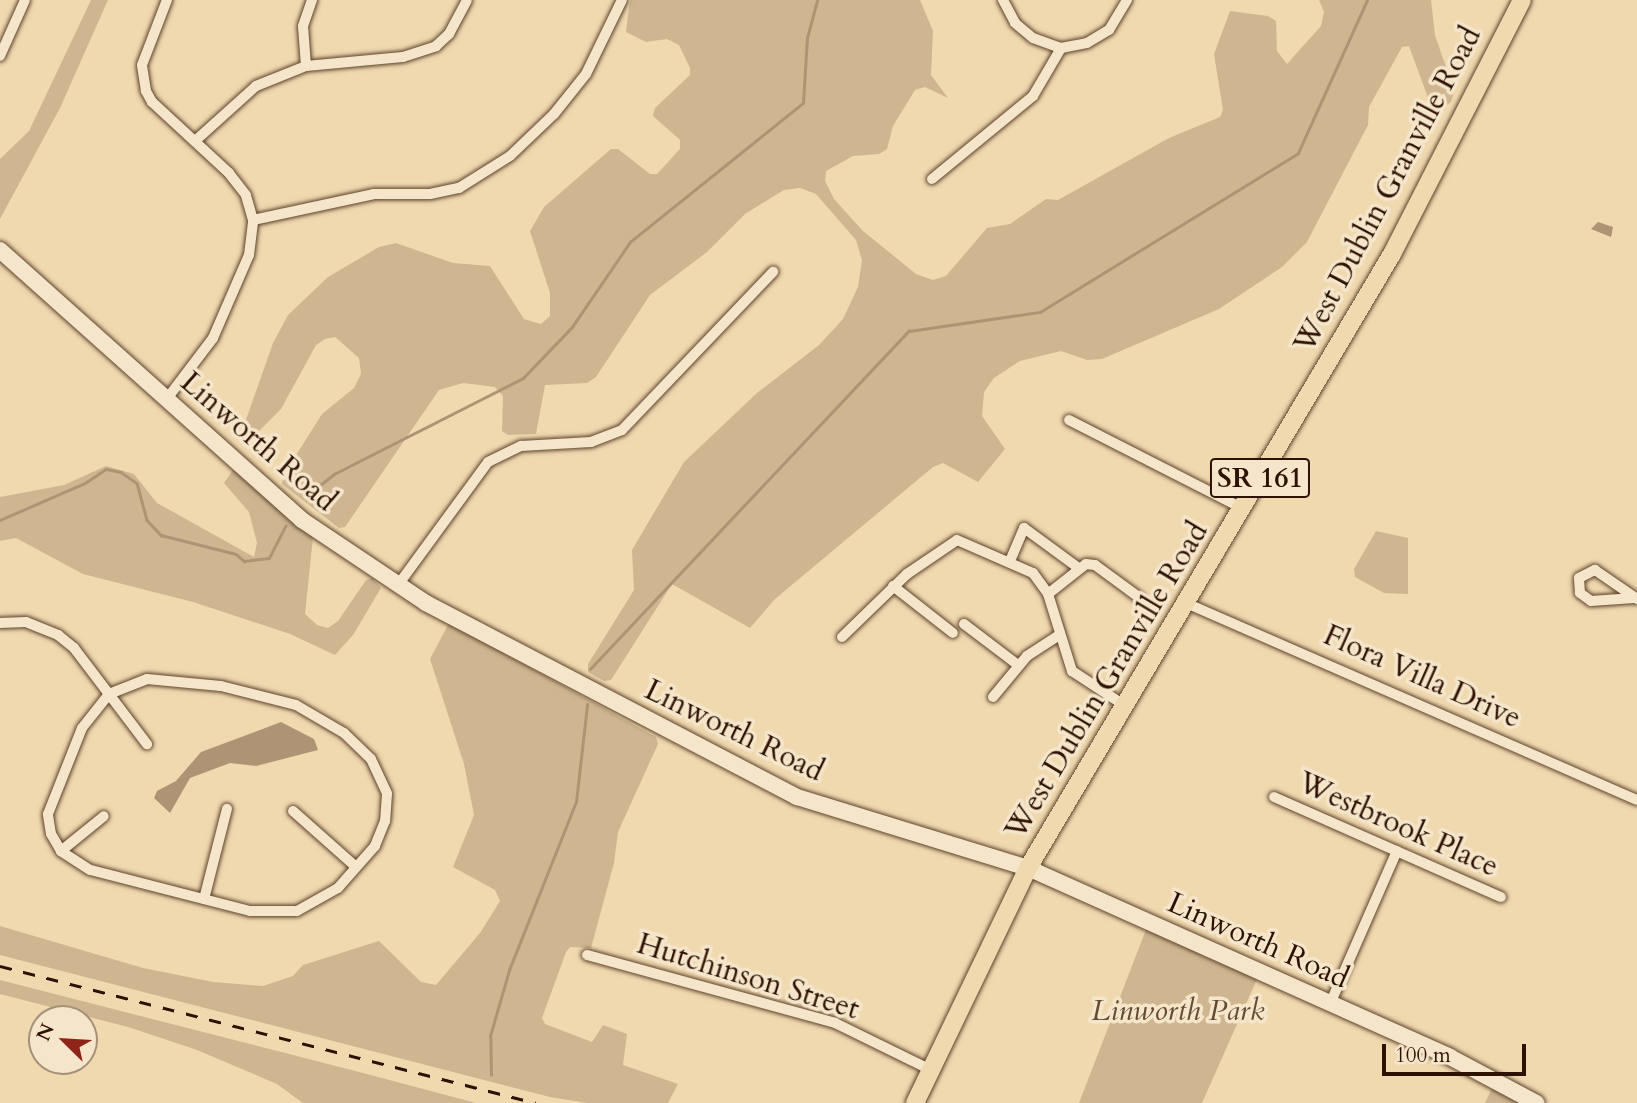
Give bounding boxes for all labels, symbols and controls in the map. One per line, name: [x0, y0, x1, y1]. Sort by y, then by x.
street label: West Dublin Granville Road: [1287, 21, 1489, 359]
street label: Linworth Road: [173, 365, 343, 519]
road number: SR 161: [1209, 454, 1311, 503]
street label: West Dublin Granville Road: [998, 516, 1216, 846]
street label: Flora Villa Drive: [1318, 617, 1526, 737]
street label: Linworth Road: [639, 672, 829, 790]
street label: Westbrook Place: [1292, 765, 1504, 885]
street label: Linworth Road: [1162, 885, 1354, 997]
street label: Hutchinson Street: [633, 926, 863, 1028]
park label: Linworth Park: [1091, 993, 1265, 1029]
north arrow: [28, 1005, 98, 1075]
text: N: [30, 1019, 61, 1045]
scale bar: [1385, 1030, 1528, 1074]
text: 100 m: [1395, 1041, 1451, 1070]

